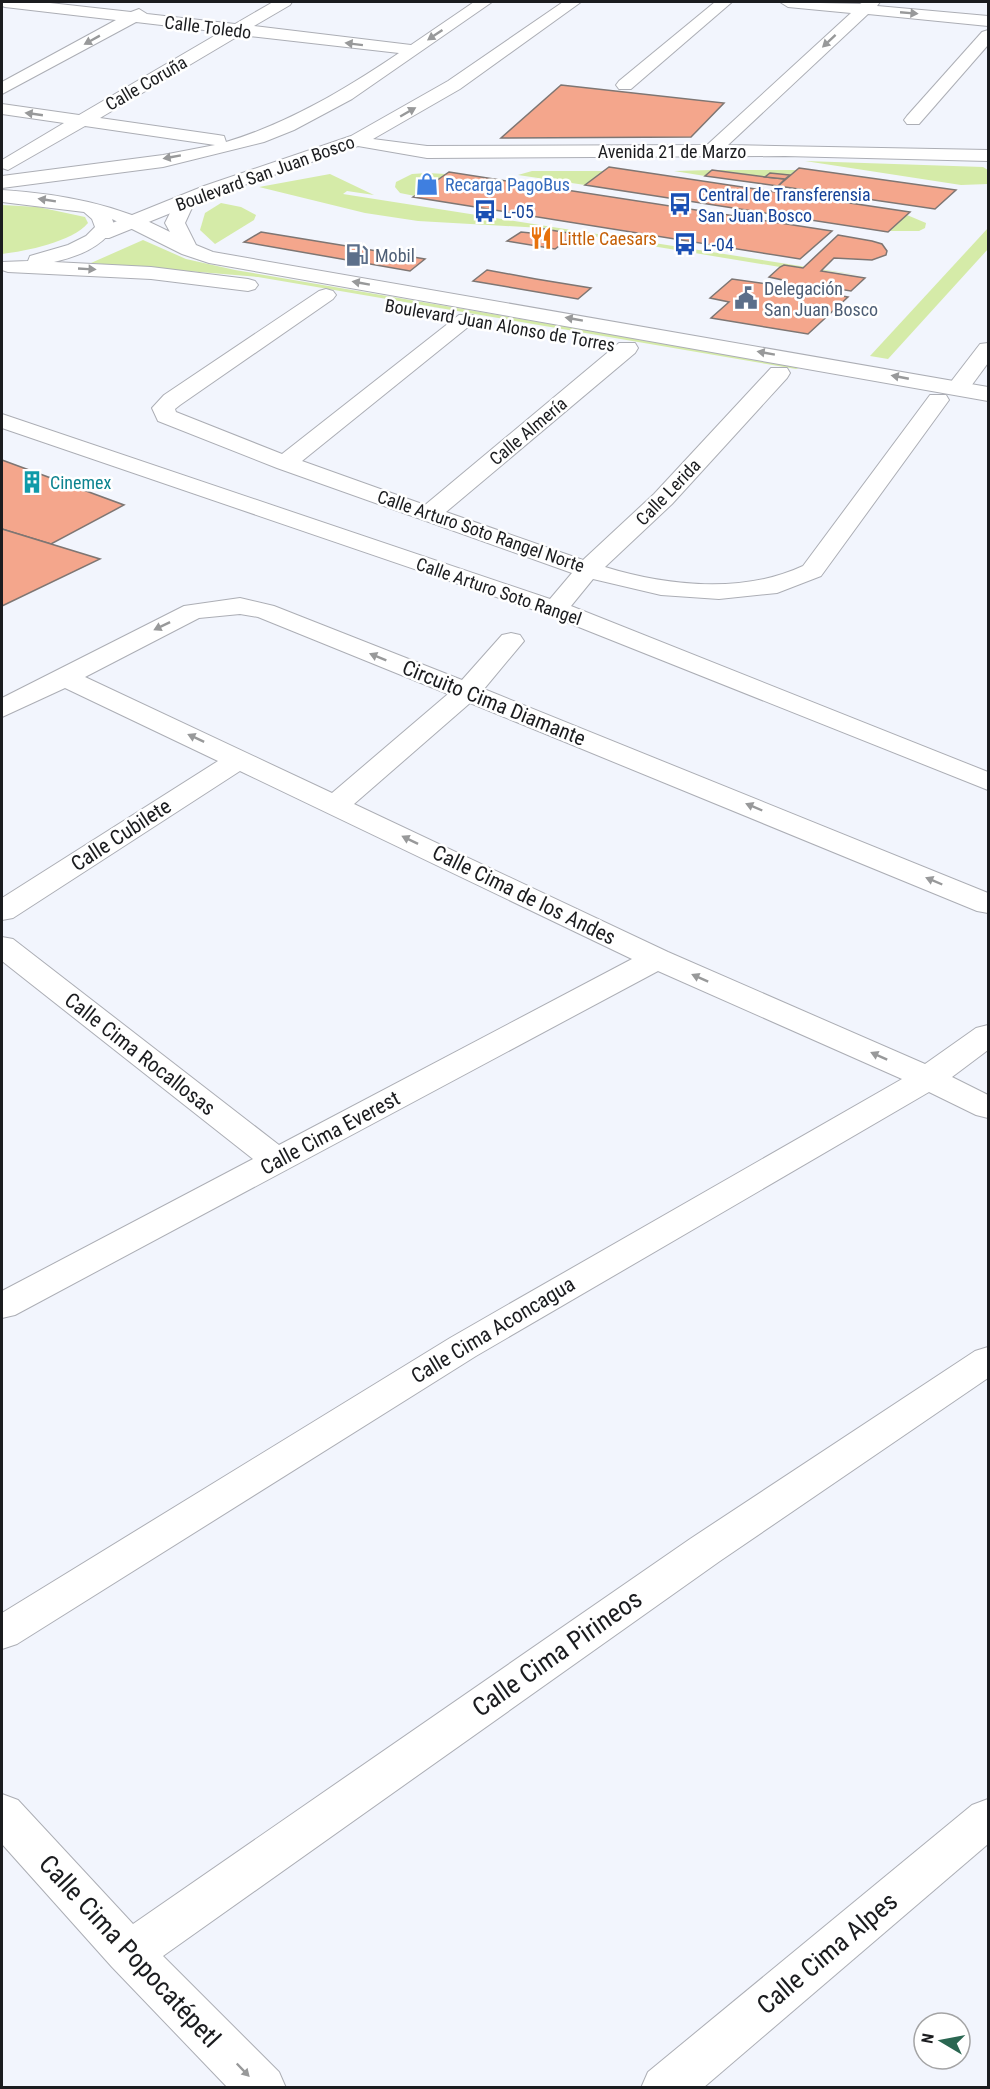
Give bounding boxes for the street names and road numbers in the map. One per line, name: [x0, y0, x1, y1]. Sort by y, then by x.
street label: Calle Toledo: [163, 11, 253, 43]
street label: Calle Coruña: [102, 51, 190, 115]
street label: Boulevard San Juan Bosco: [173, 131, 357, 215]
street label: Avenida 21 de Marzo: [598, 141, 746, 162]
street label: Boulevard Juan Alonso de Torres: [383, 294, 617, 356]
street label: Calle Almería: [485, 393, 571, 469]
street label: Calle Lerida: [631, 455, 705, 529]
street label: Calle Arturo Soto Rangel Norte: [375, 486, 587, 576]
street label: Calle Arturo Soto Rangel: [414, 553, 584, 629]
street label: Circuito Cima Diamante: [399, 655, 589, 751]
street label: Calle Cubilete: [67, 794, 176, 876]
street label: Calle Cima de los Andes: [429, 840, 619, 950]
street label: Calle Cima Rocallosas: [60, 988, 220, 1120]
street label: Calle Cima Everest: [256, 1086, 404, 1180]
street label: Calle Cima Aconcagua: [407, 1272, 579, 1388]
street label: Calle Cima Pirineos: [467, 1583, 647, 1723]
street label: Calle Cima Popocatépetl: [33, 1849, 227, 2053]
street label: Calle Cima Alpes: [751, 1886, 903, 2020]

